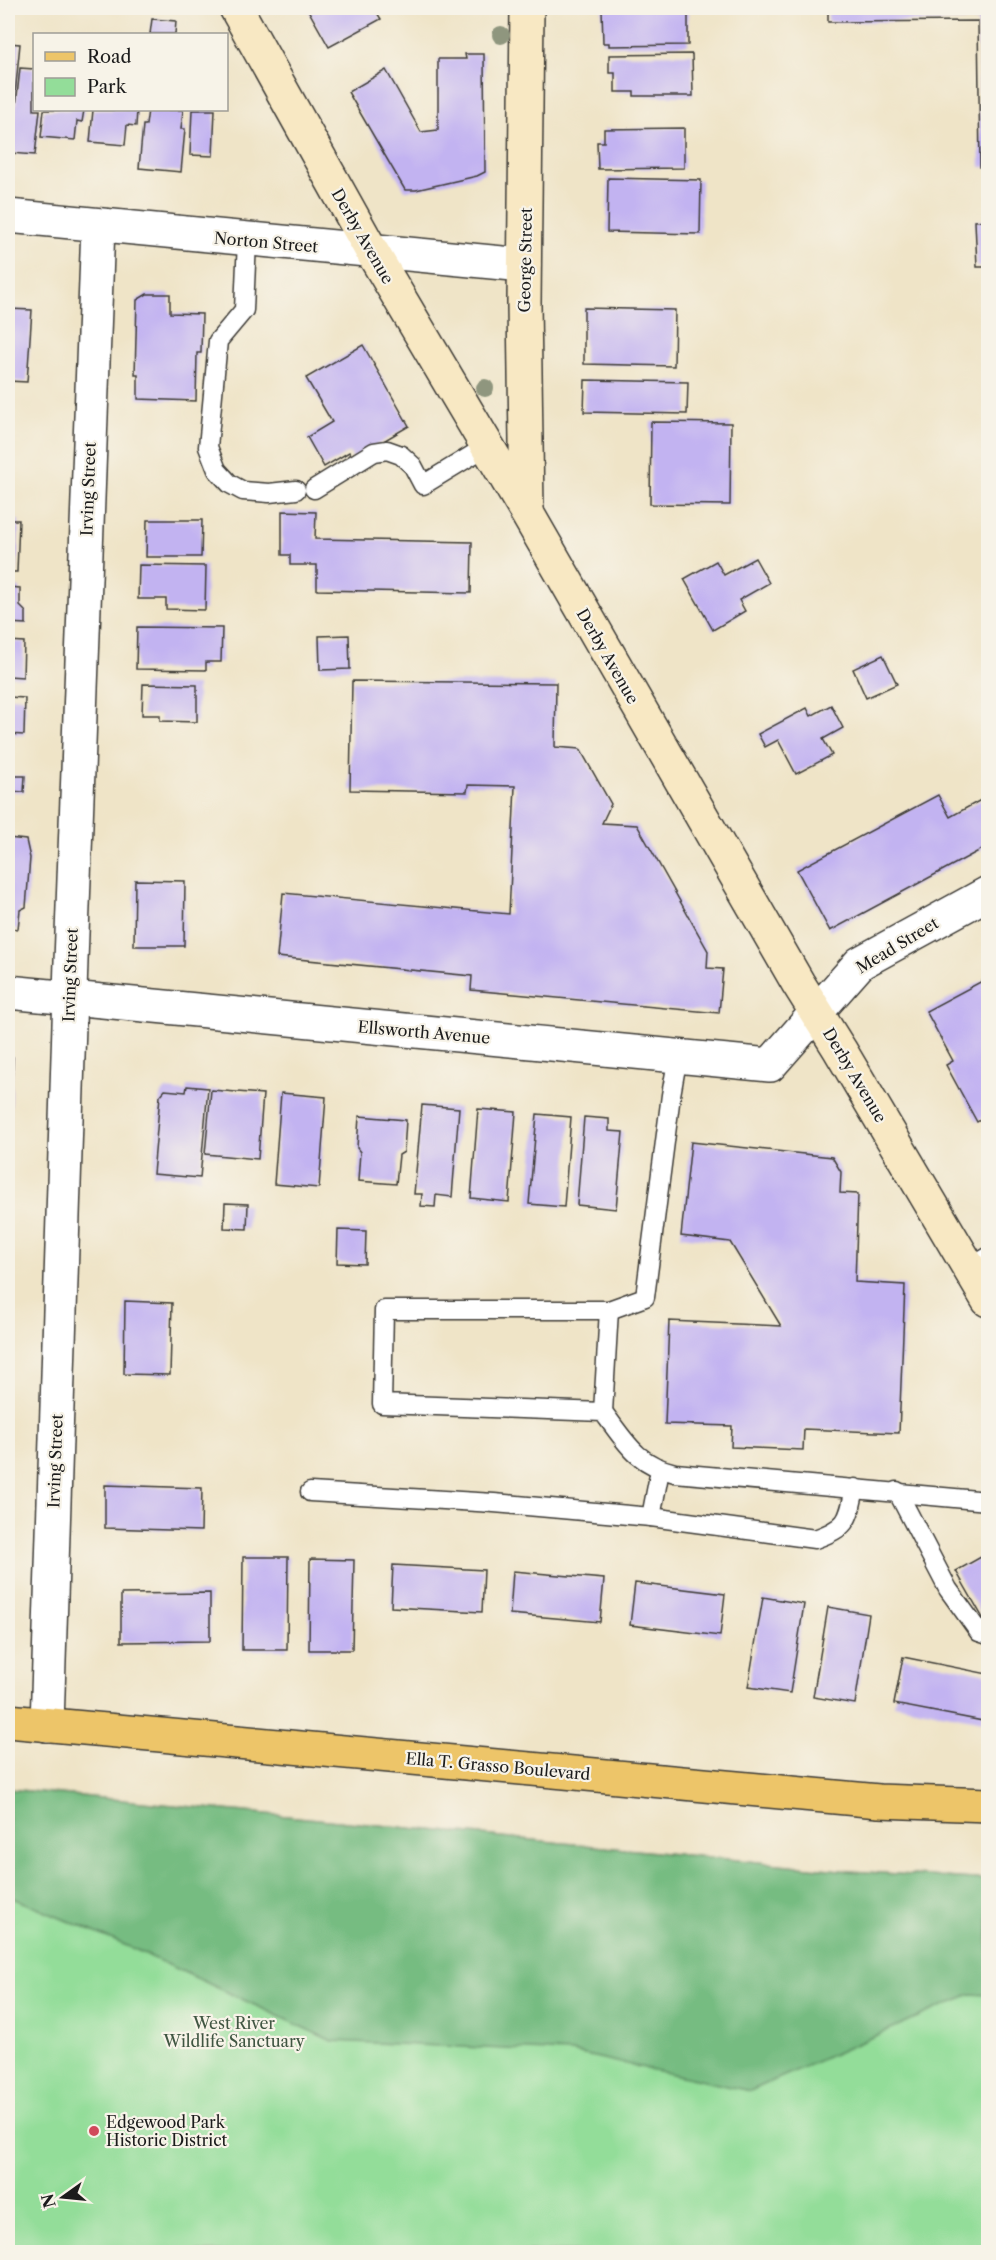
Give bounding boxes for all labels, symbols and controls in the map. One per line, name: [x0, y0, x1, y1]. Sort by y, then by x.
legend: [33, 33, 228, 111]
text: Road: [87, 46, 132, 68]
text: Park: [87, 76, 128, 98]
street label: Derby Avenue: [328, 185, 398, 287]
street label: George Street: [514, 207, 536, 313]
street label: Norton Street: [213, 227, 319, 257]
street label: Irving Street: [76, 441, 100, 536]
street label: Derby Avenue: [573, 605, 643, 707]
street label: Mead Street: [852, 912, 942, 977]
street label: Irving Street: [58, 927, 82, 1022]
street label: Ellsworth Avenue: [357, 1016, 491, 1048]
street label: Derby Avenue: [819, 1024, 891, 1126]
street label: Irving Street: [43, 1413, 67, 1508]
street label: Ella T. Grasso Boulevard: [405, 1748, 591, 1784]
park label: West River Wildlife Sanctuary: [162, 2013, 306, 2051]
place label: Edgewood Park Historic District: [106, 2112, 228, 2150]
marker: Edgewood Park Historic District: [87, 2124, 101, 2138]
north arrow: [33, 2167, 93, 2227]
text: N: [37, 2191, 60, 2210]

